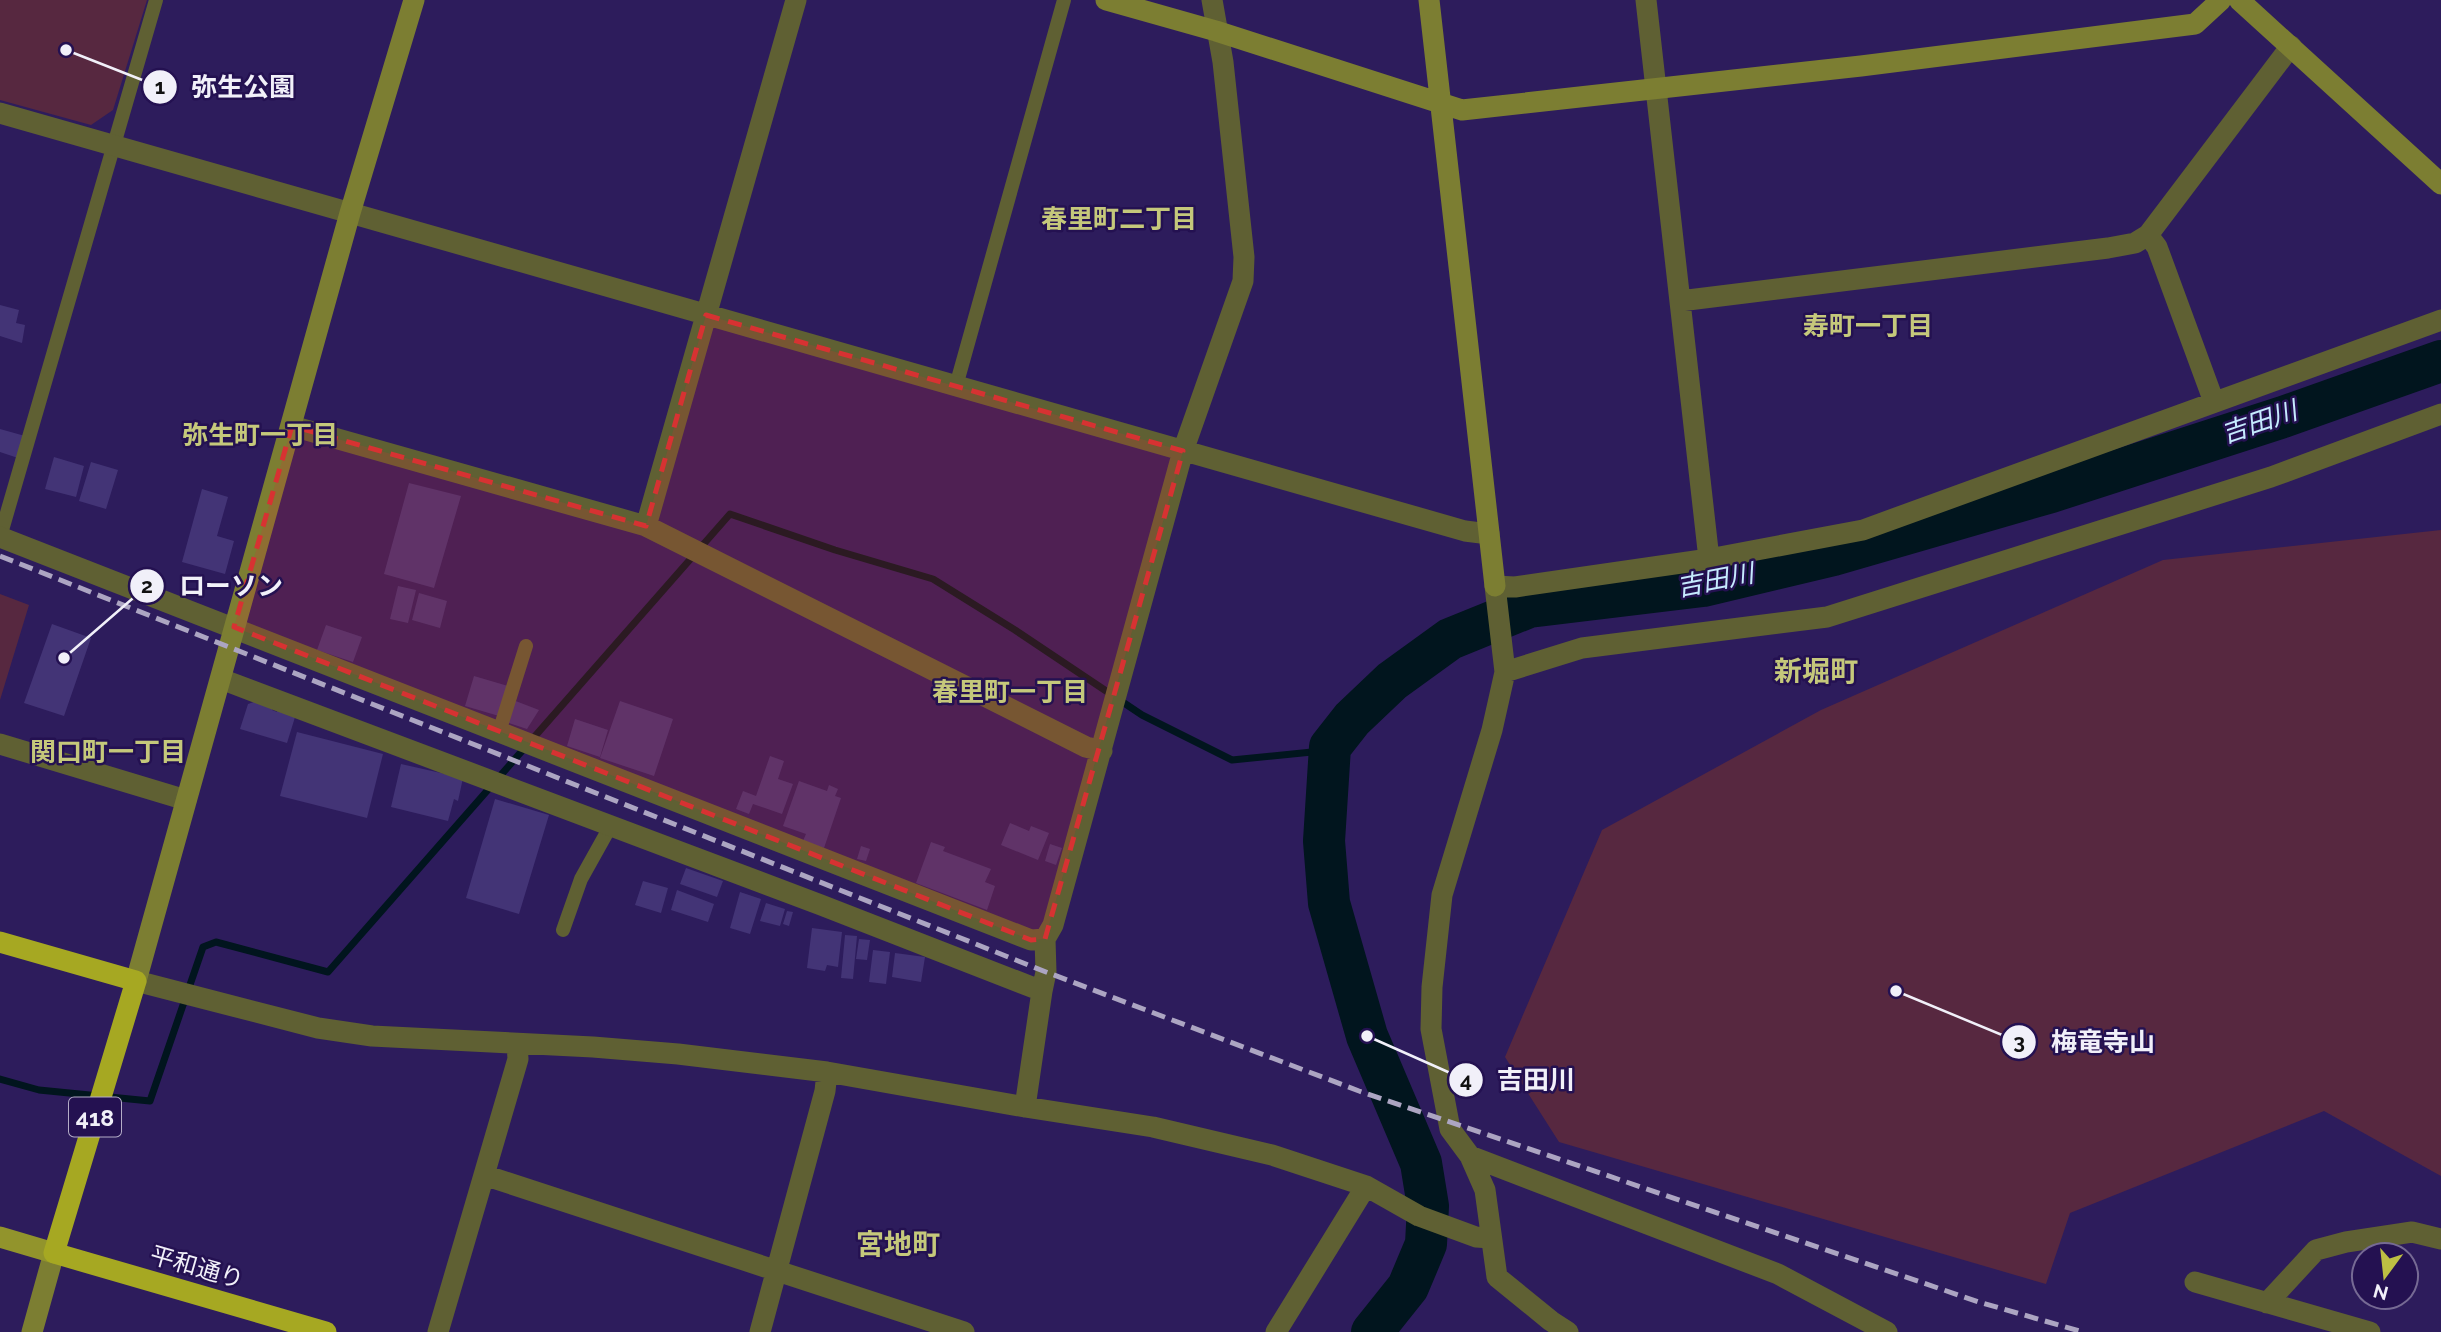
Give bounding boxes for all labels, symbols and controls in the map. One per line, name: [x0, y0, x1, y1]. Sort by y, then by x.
callout: 弥生公園: [142, 63, 309, 110]
text: 弥生公園: [191, 72, 295, 102]
text: 1: [155, 74, 165, 99]
district label: 春里町二丁目: [1041, 204, 1197, 234]
district label: 寿町一丁目: [1803, 311, 1933, 341]
water label: 吉田川: [2217, 394, 2304, 449]
district label: 弥生町一丁目: [182, 420, 338, 450]
water label: 吉田川: [1674, 557, 1759, 602]
callout: ローソン: [130, 562, 297, 609]
text: ローソン: [179, 571, 283, 601]
text: 2: [141, 573, 153, 598]
district label: 新堀町: [1774, 655, 1858, 688]
district label: 春里町一丁目: [932, 677, 1088, 707]
district label: 関口町一丁目: [30, 737, 186, 767]
callout: 梅竜寺山: [2002, 1018, 2169, 1065]
text: 梅竜寺山: [2051, 1027, 2155, 1057]
text: 3: [2013, 1029, 2025, 1054]
callout: 吉田川: [1448, 1056, 1589, 1103]
text: 吉田川: [1497, 1065, 1575, 1095]
text: 4: [1460, 1067, 1472, 1092]
road number: 418: [69, 1098, 121, 1136]
district label: 宮地町: [856, 1228, 940, 1261]
street label: 平和通り: [147, 1240, 247, 1294]
north arrow: [2350, 1241, 2420, 1311]
text: N: [2371, 1280, 2390, 1305]

